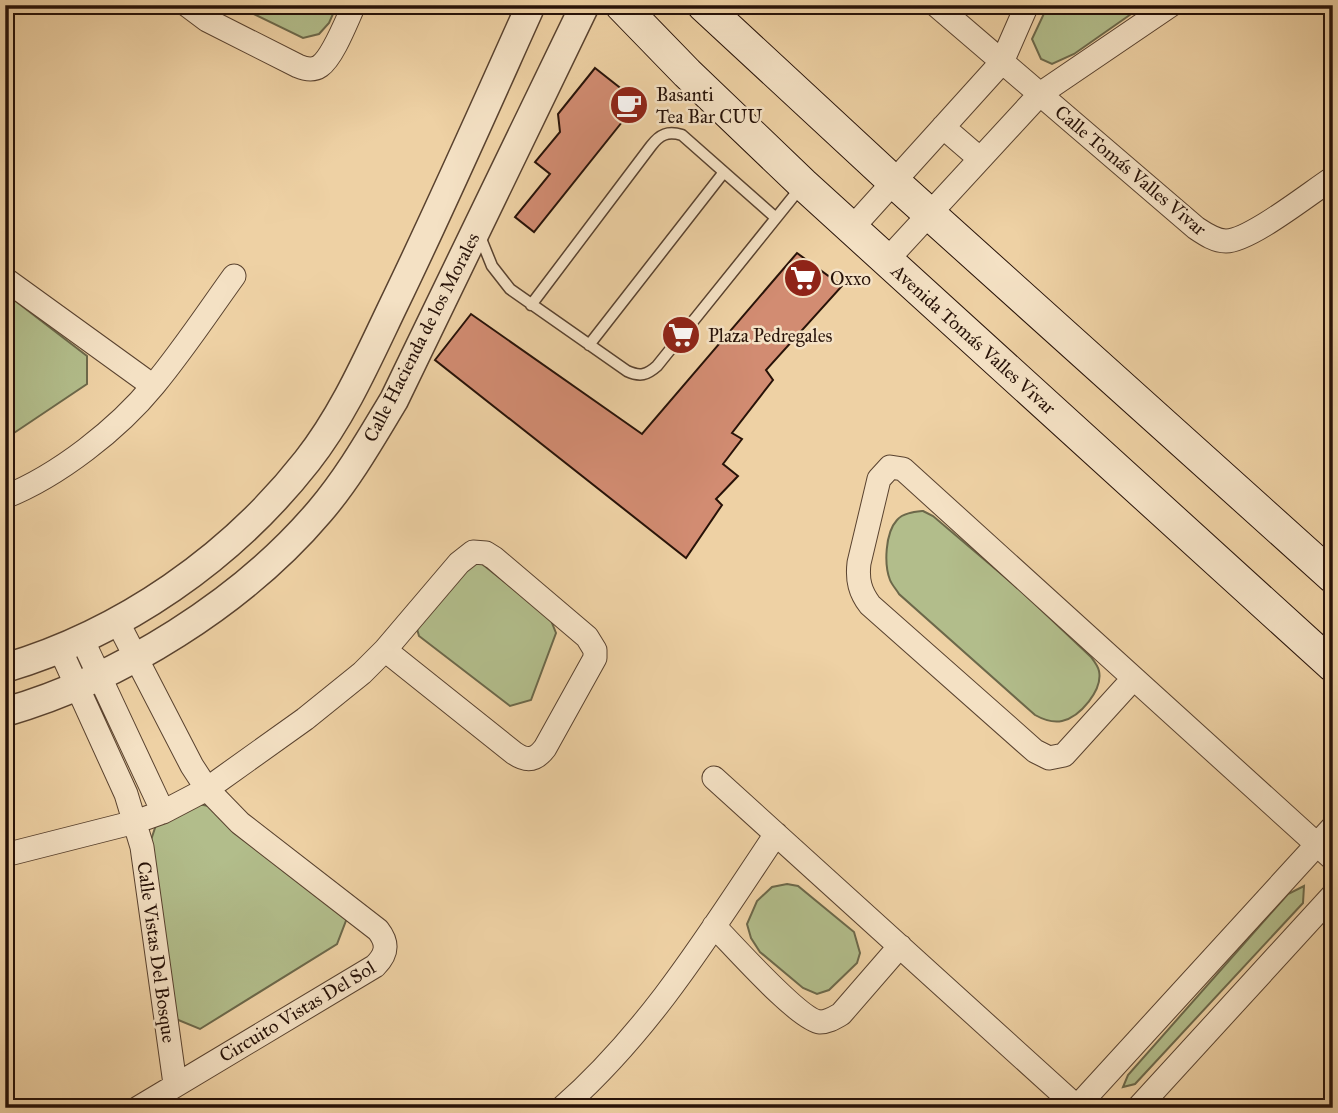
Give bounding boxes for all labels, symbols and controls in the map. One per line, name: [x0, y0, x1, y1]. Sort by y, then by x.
place label: Basanti Tea Bar CUU: [656, 83, 762, 128]
cafe icon: Basanti Tea Bar CUU: [608, 84, 650, 126]
street label: Calle Tomás Valles Vivar: [1050, 100, 1212, 241]
street label: Calle Hacienda de los Morales: [359, 229, 484, 446]
supermarket icon: Oxxo: [782, 257, 824, 299]
street label: Avenida Tomás Valles Vivar: [886, 259, 1061, 420]
place label: Oxxo: [830, 267, 871, 290]
supermarket icon: Plaza Pedregales: [660, 314, 702, 356]
place label: Plaza Pedregales: [708, 324, 833, 348]
street label: Calle Vistas Del Bosque: [131, 860, 181, 1044]
street label: Circuito Vistas Del Sol: [215, 955, 380, 1067]

